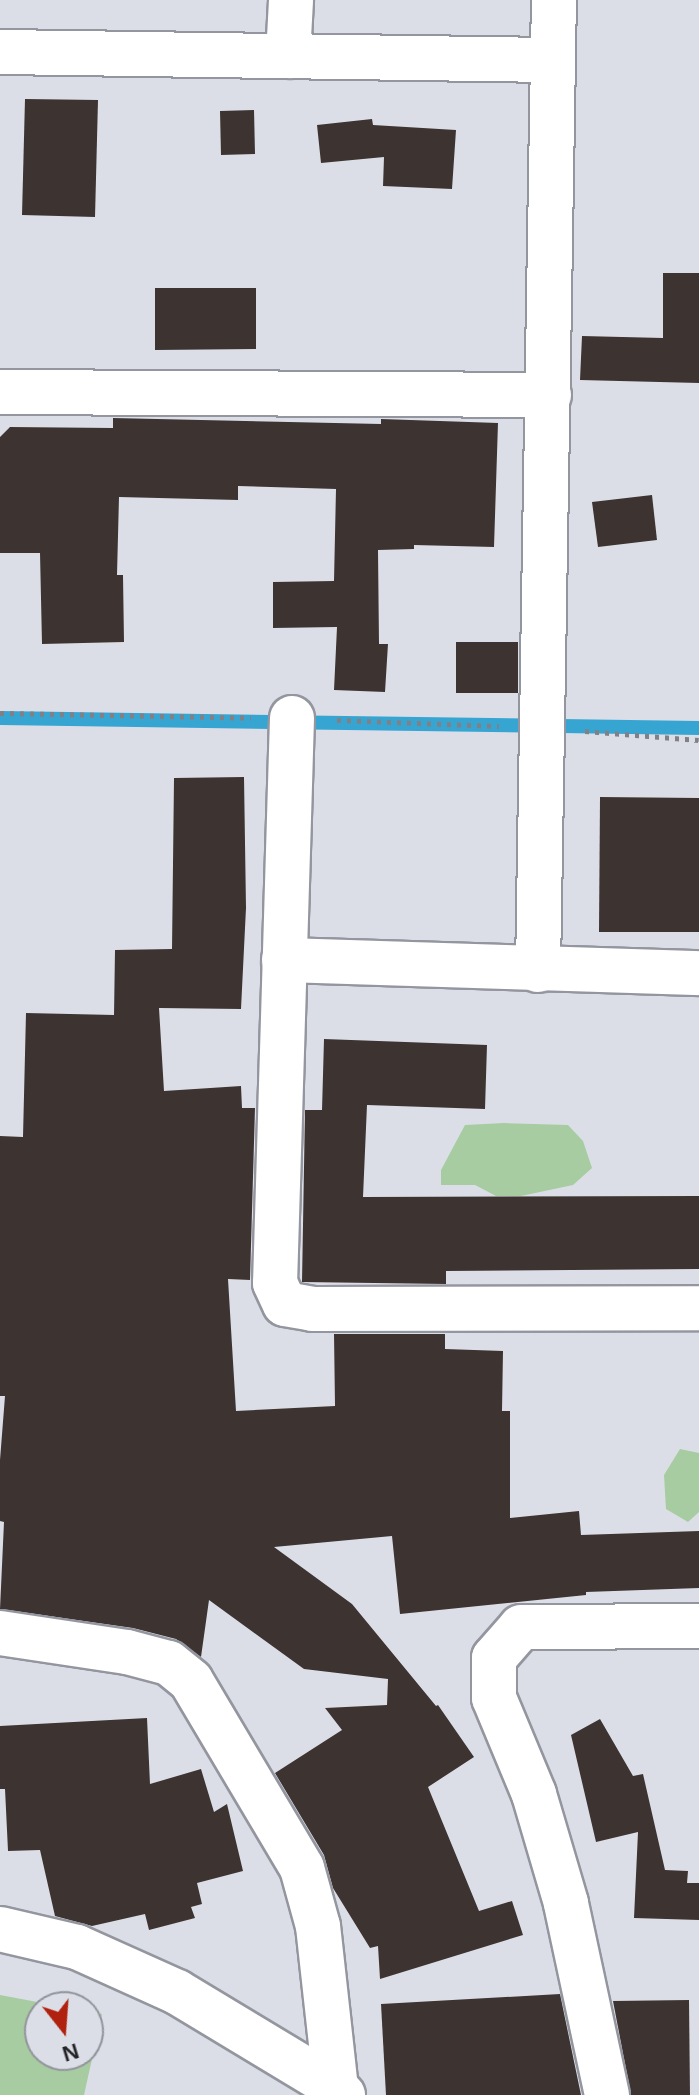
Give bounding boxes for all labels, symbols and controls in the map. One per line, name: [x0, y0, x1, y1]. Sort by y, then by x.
north arrow: [24, 1991, 104, 2071]
text: N: [59, 2038, 82, 2067]

